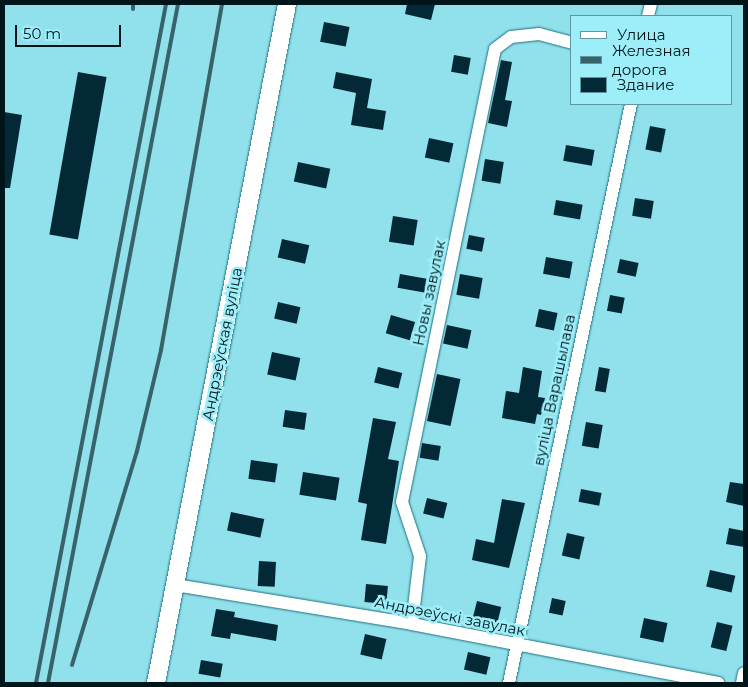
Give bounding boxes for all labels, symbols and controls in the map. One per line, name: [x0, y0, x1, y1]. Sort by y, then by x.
scale bar: [18, 15, 124, 47]
legend: [570, 15, 733, 105]
text: 50 m: [23, 24, 61, 43]
text: Улица: [617, 25, 665, 44]
text: Железная дорога: [612, 41, 691, 79]
text: Здание: [617, 75, 675, 94]
street label: Новы завулак: [409, 239, 449, 347]
street label: Андрэеўская вуліца: [198, 266, 246, 422]
street label: вуліца Варашылава: [529, 313, 579, 467]
street label: Андрэеўскі завулак: [373, 593, 527, 639]

